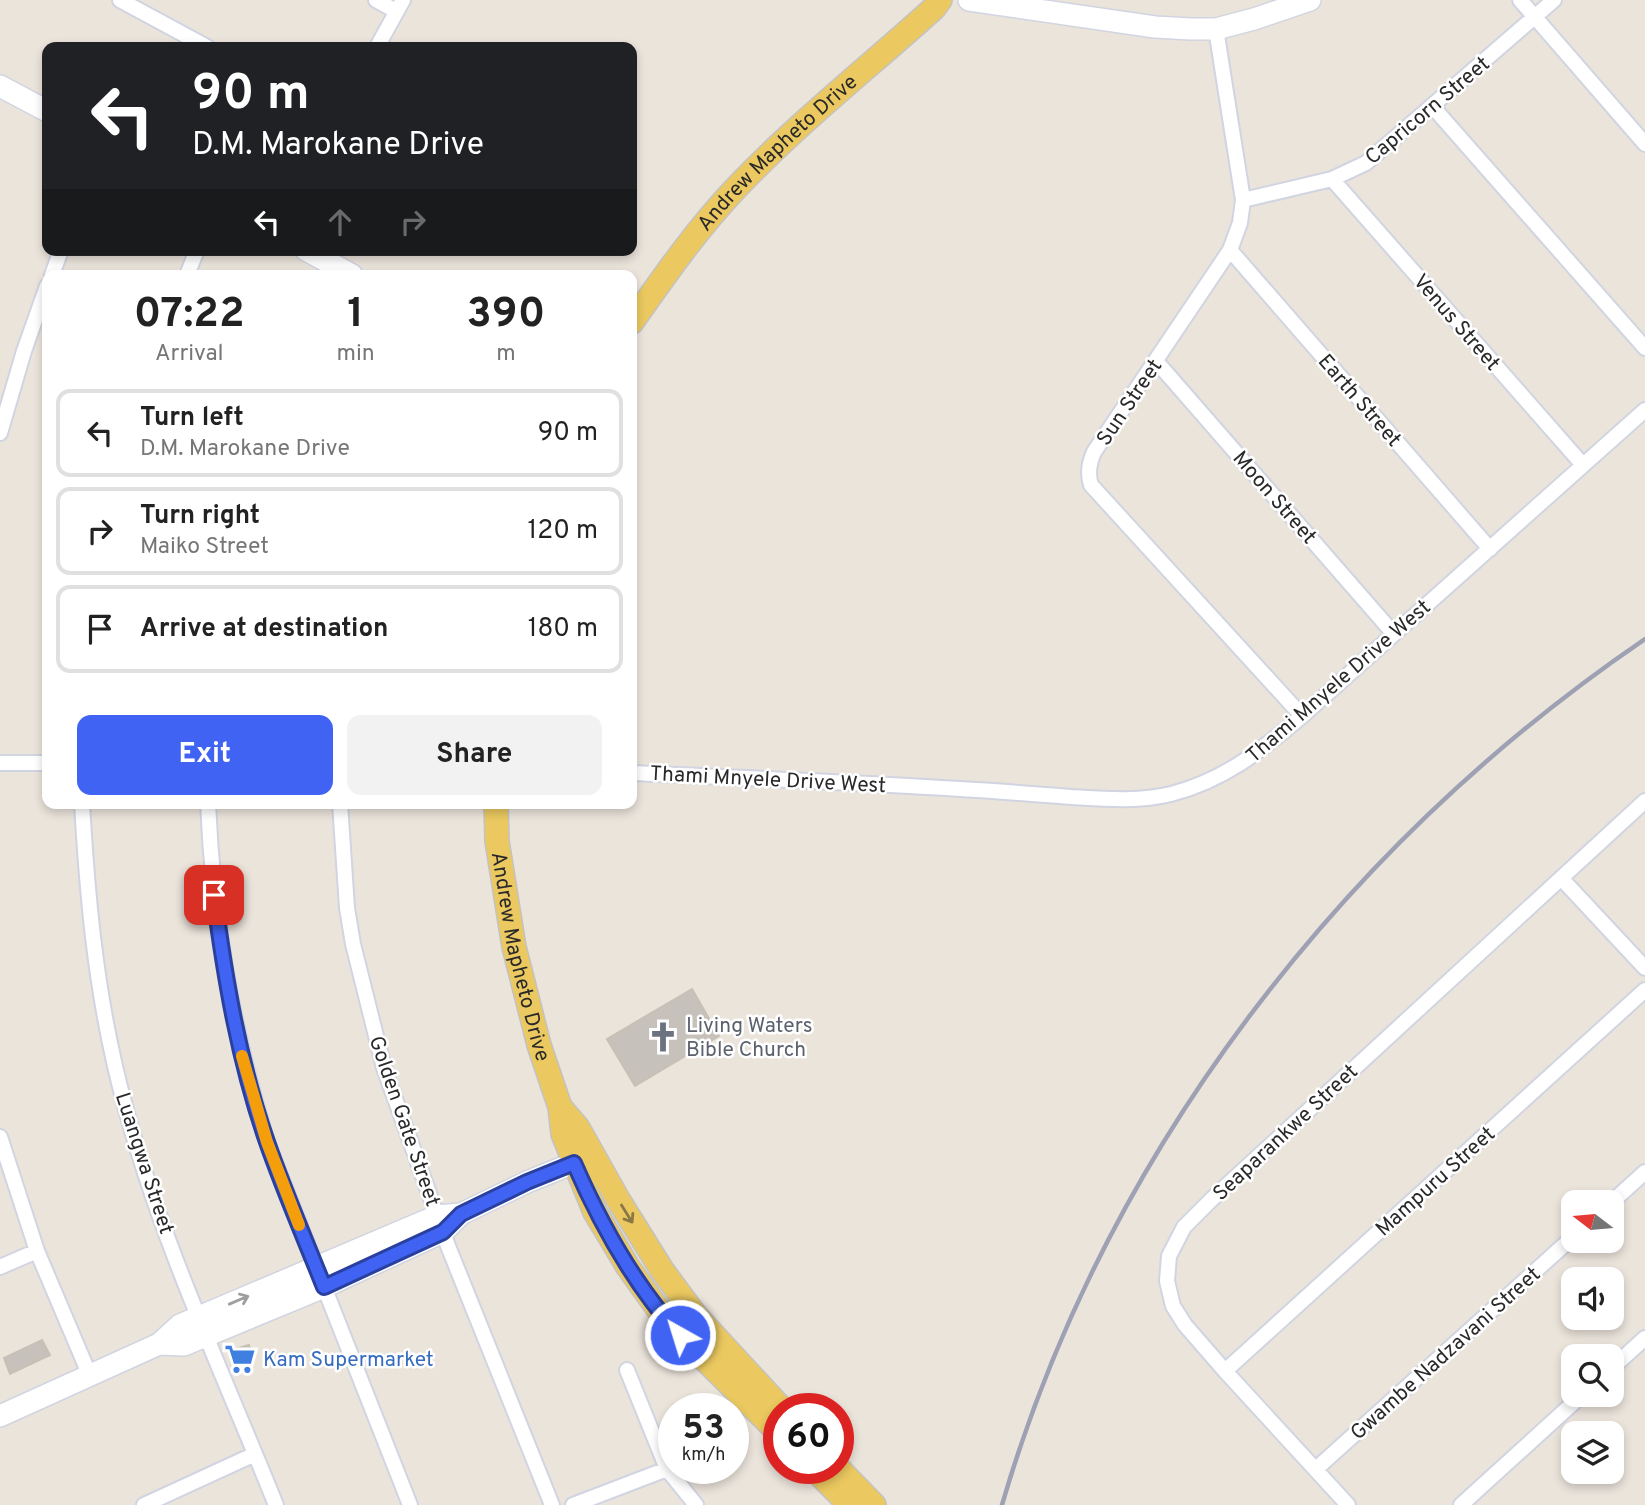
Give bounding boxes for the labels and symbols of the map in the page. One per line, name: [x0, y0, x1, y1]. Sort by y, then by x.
street label: Capricorn Street: [1360, 51, 1496, 171]
street label: Andrew Mapheto Drive: [692, 69, 864, 237]
street label: Venus Street: [1406, 269, 1505, 377]
street label: Earth Street: [1311, 349, 1407, 453]
street label: Sun Street: [1091, 354, 1169, 451]
street label: Moon Street: [1226, 446, 1322, 550]
street label: Thami Mnyele Drive West: [1241, 594, 1437, 770]
street label: Thami Mnyele Drive West: [649, 761, 887, 800]
street label: Andrew Mapheto Drive: [484, 850, 556, 1065]
pin: [184, 865, 244, 925]
place label: Living Waters Bible Church: [686, 1013, 813, 1064]
church icon: Living Waters Bible Church: [646, 1020, 680, 1054]
street label: Golden Gate Street: [362, 1033, 445, 1210]
street label: Seaparankwe Street: [1208, 1059, 1364, 1207]
street label: Luangwa Street: [108, 1089, 179, 1238]
street label: Mampuru Street: [1370, 1121, 1502, 1243]
north arrow: [1561, 1190, 1624, 1253]
one-way arrow: [621, 1204, 635, 1224]
street label: Gwambe Nadzavani Street: [1345, 1261, 1547, 1447]
one-way arrow: [228, 1293, 249, 1306]
position arrow: [643, 1298, 717, 1372]
supermarket icon: Kam Supermarket: [223, 1342, 257, 1376]
place label: Kam Supermarket: [263, 1347, 434, 1374]
speed limit sign: 60: [763, 1393, 854, 1484]

